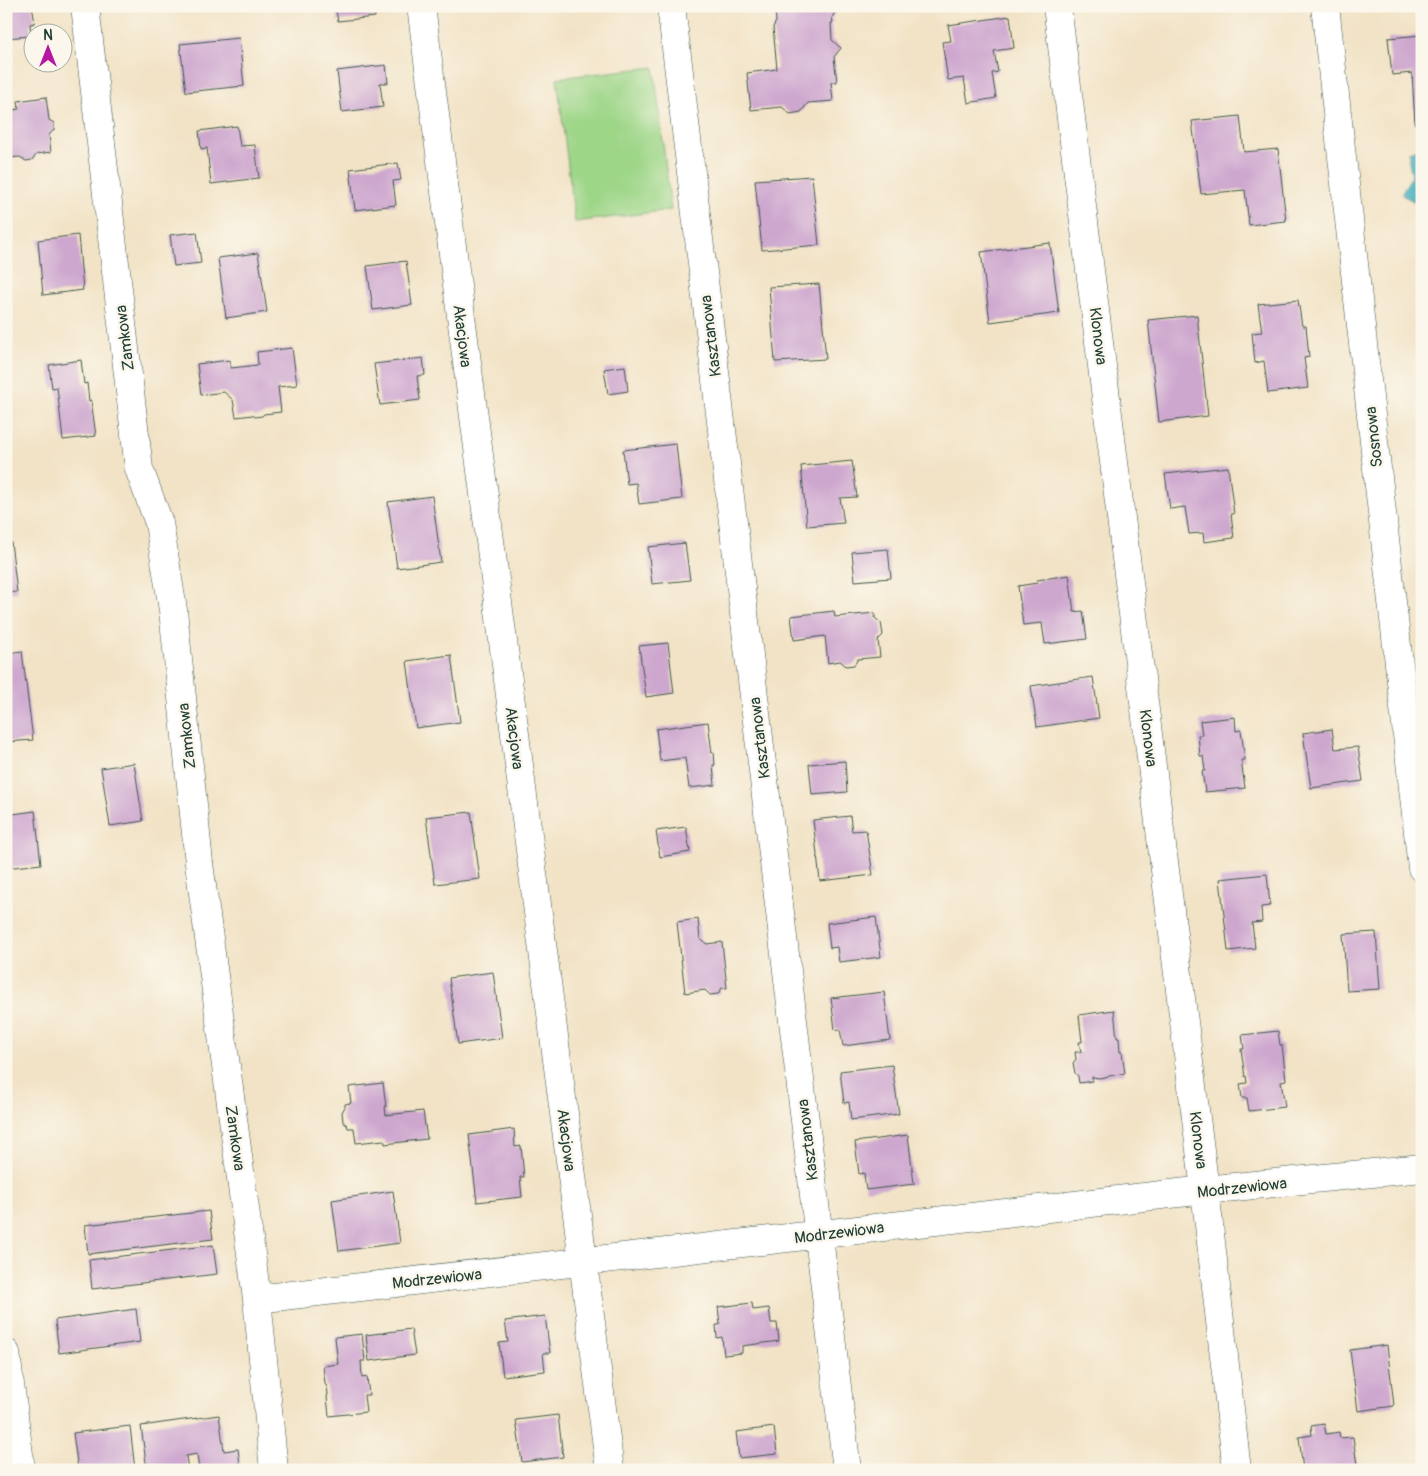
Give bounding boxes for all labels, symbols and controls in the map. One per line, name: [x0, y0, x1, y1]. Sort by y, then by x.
north arrow: [22, 22, 72, 72]
text: N: [43, 27, 53, 44]
street label: Kasztanowa: [696, 294, 726, 378]
street label: Zamkowa: [111, 304, 139, 372]
street label: Akacjowa: [448, 304, 476, 369]
street label: Klonowa: [1085, 306, 1111, 366]
street label: Sosnowa: [1361, 405, 1387, 468]
street label: Kasztanowa: [745, 696, 775, 780]
street label: Zamkowa: [174, 702, 200, 770]
street label: Akacjowa: [500, 706, 528, 771]
street label: Klonowa: [1135, 708, 1161, 768]
street label: Kasztanowa: [793, 1098, 823, 1182]
street label: Zamkowa: [221, 1104, 249, 1172]
street label: Akacjowa: [552, 1108, 580, 1173]
street label: Klonowa: [1185, 1110, 1211, 1170]
street label: Modrzewiowa: [1196, 1173, 1288, 1203]
street label: Modrzewiowa: [793, 1218, 885, 1248]
street label: Modrzewiowa: [391, 1264, 483, 1294]

